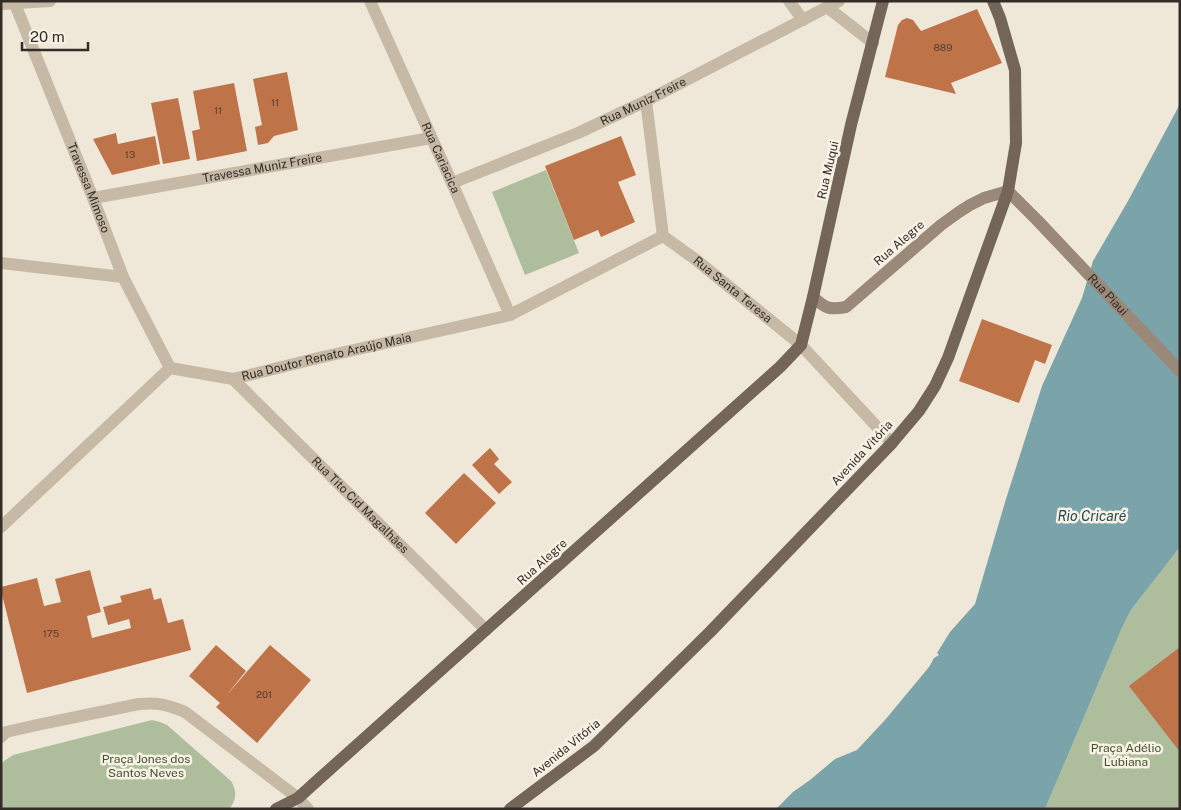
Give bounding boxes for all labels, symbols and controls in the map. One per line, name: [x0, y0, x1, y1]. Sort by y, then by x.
scale bar: [22, 20, 89, 52]
text: 20 m: [30, 28, 65, 45]
house number: 889: [933, 41, 953, 53]
street label: Rua Muniz Freire: [598, 74, 689, 128]
house number: 11: [271, 96, 279, 108]
house number: 11: [214, 104, 222, 116]
street label: Rua Cariacica: [419, 120, 463, 195]
street label: Rua Muqui: [815, 140, 841, 200]
street label: Travessa Mimoso: [64, 141, 113, 235]
house number: 13: [125, 148, 135, 160]
street label: Travessa Muniz Freire: [201, 150, 324, 185]
street label: Rua Alegre: [871, 217, 927, 269]
street label: Rua Santa Teresa: [690, 253, 775, 326]
street label: Rua Piaui: [1085, 271, 1131, 318]
street label: Rua Doutor Renato Araújo Maia: [240, 330, 413, 384]
street label: Avenida Vitória: [828, 418, 896, 488]
street label: Rua Tito Cid Magalhães: [309, 454, 412, 556]
water label: Rio Cricaré: [1058, 508, 1127, 524]
street label: Rua Alegre: [514, 536, 570, 588]
house number: 175: [43, 627, 59, 639]
house number: 201: [256, 688, 272, 700]
street label: Avenida Vitória: [529, 716, 603, 780]
park label: Praça Adélio Lubiana: [1091, 741, 1161, 769]
park label: Praça Jones dos Santos Neves: [102, 752, 190, 780]

